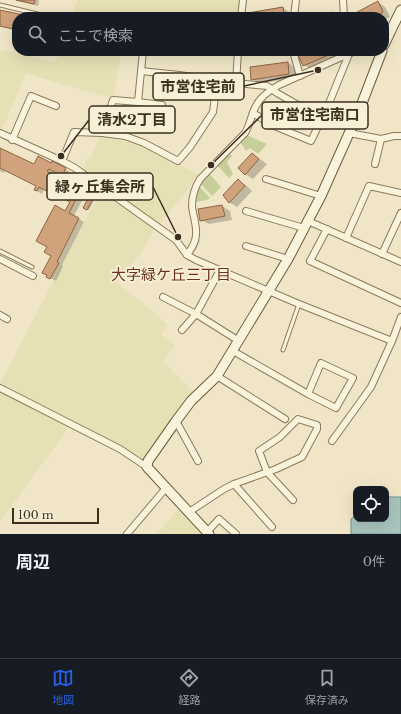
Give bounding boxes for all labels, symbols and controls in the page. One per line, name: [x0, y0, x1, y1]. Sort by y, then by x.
search box: [12, 12, 389, 56]
icon: search: [26, 23, 48, 45]
text: ここで検索: [58, 26, 133, 45]
callout: 市営住宅前: [153, 73, 244, 100]
text: 市営住宅前: [160, 77, 236, 96]
callout: 市営住宅南口: [262, 102, 368, 129]
text: 市営住宅南口: [270, 105, 360, 124]
callout: 清水2丁目: [89, 106, 175, 133]
text: 清水2丁目: [97, 110, 167, 129]
callout: 緑ヶ丘集会所: [47, 173, 153, 200]
text: 緑ヶ丘集会所: [55, 177, 145, 196]
district label: 大字緑ケ丘三丁目: [111, 265, 231, 284]
map controls: [353, 486, 389, 522]
button: locate: [353, 486, 389, 522]
scale bar: [12, 506, 99, 525]
text: 100 m: [18, 508, 54, 522]
text: 周辺: [16, 552, 50, 573]
text: 0件: [363, 553, 385, 570]
tab: 地図: [52, 667, 74, 707]
tab: 経路: [178, 667, 200, 707]
tab: 保存済み: [305, 667, 349, 707]

